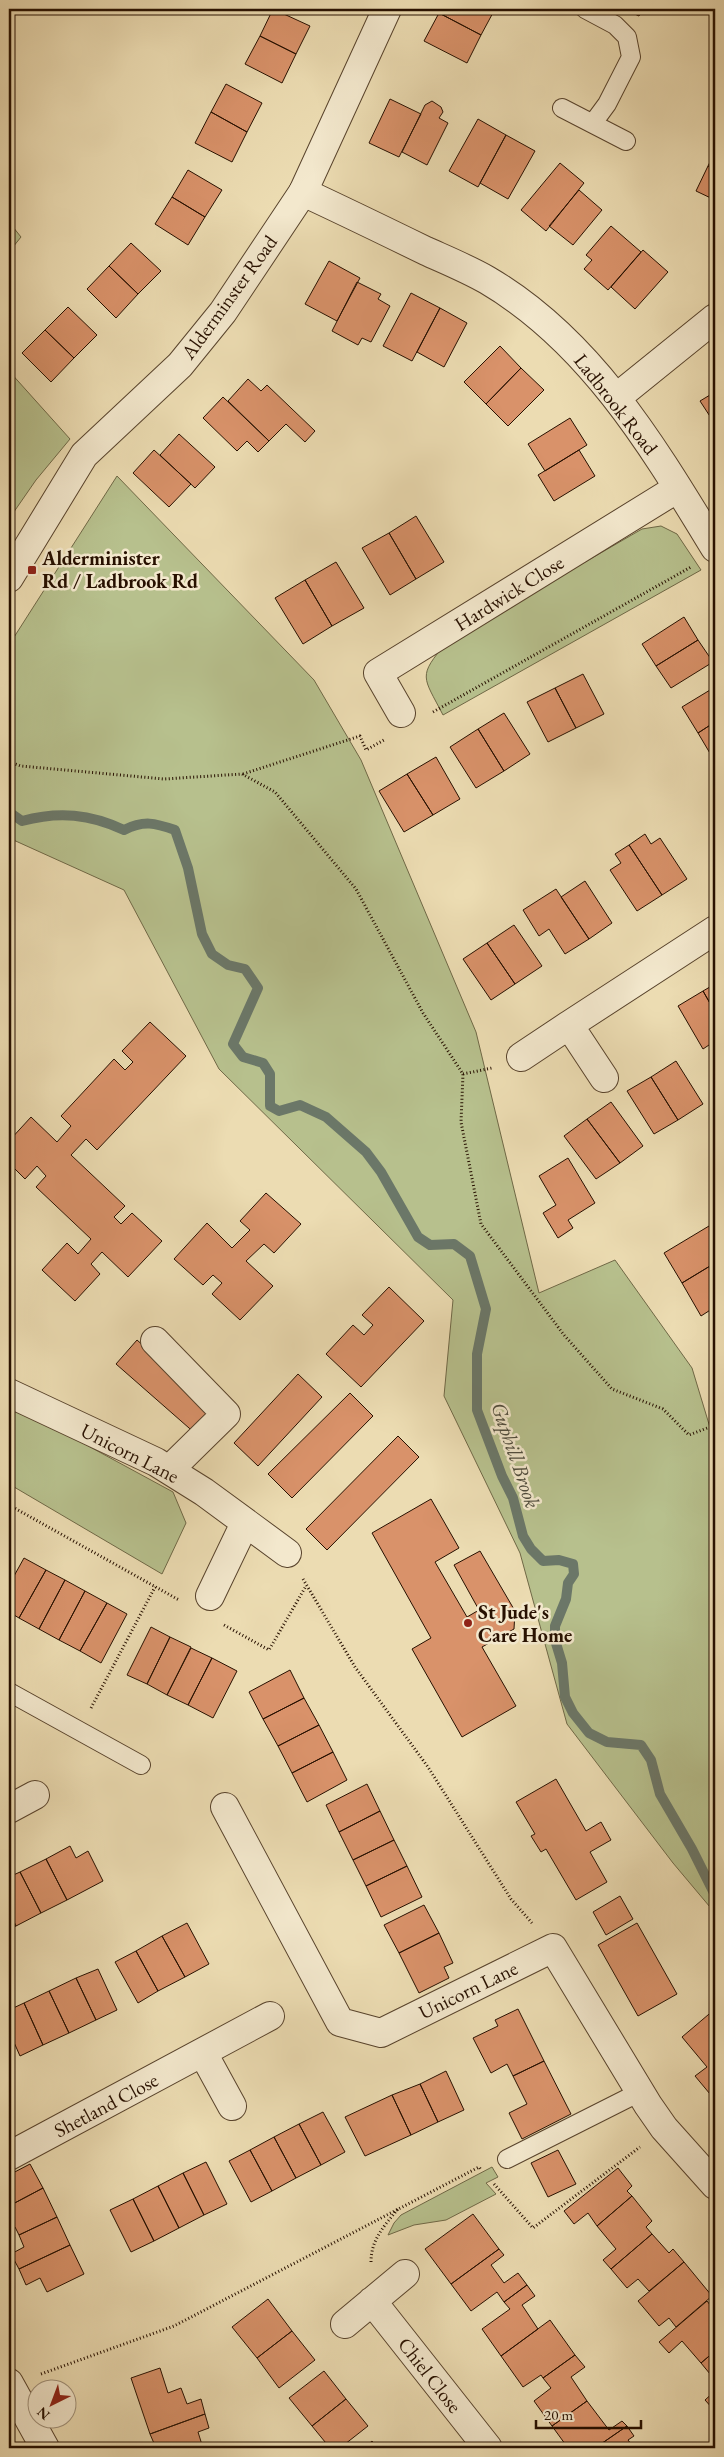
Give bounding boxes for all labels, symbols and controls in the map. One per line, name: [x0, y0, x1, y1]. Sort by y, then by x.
street label: Alderminster Road: [175, 229, 283, 365]
street label: Ladbrook Road: [568, 348, 664, 461]
place label: Alderminister Rd / Ladbrook Rd: [41, 545, 198, 594]
street label: Hardwick Close: [449, 549, 569, 637]
marker: Alderminister Rd / Ladbrook Rd: [26, 564, 38, 576]
water label: Guphill Brook: [485, 1398, 547, 1512]
street label: Unicorn Lane: [76, 1417, 184, 1489]
place label: St Jude's Care Home: [478, 1599, 572, 1648]
marker: St Jude's Care Home: [462, 1617, 474, 1629]
street label: Unicorn Lane: [414, 1955, 522, 2025]
street label: Shetland Close: [49, 2067, 163, 2143]
street label: Chiel Close: [392, 2332, 468, 2418]
north arrow: [28, 2380, 78, 2430]
scale bar: [536, 2397, 642, 2429]
text: N: [33, 2403, 54, 2424]
text: 20 m: [544, 2405, 573, 2424]

